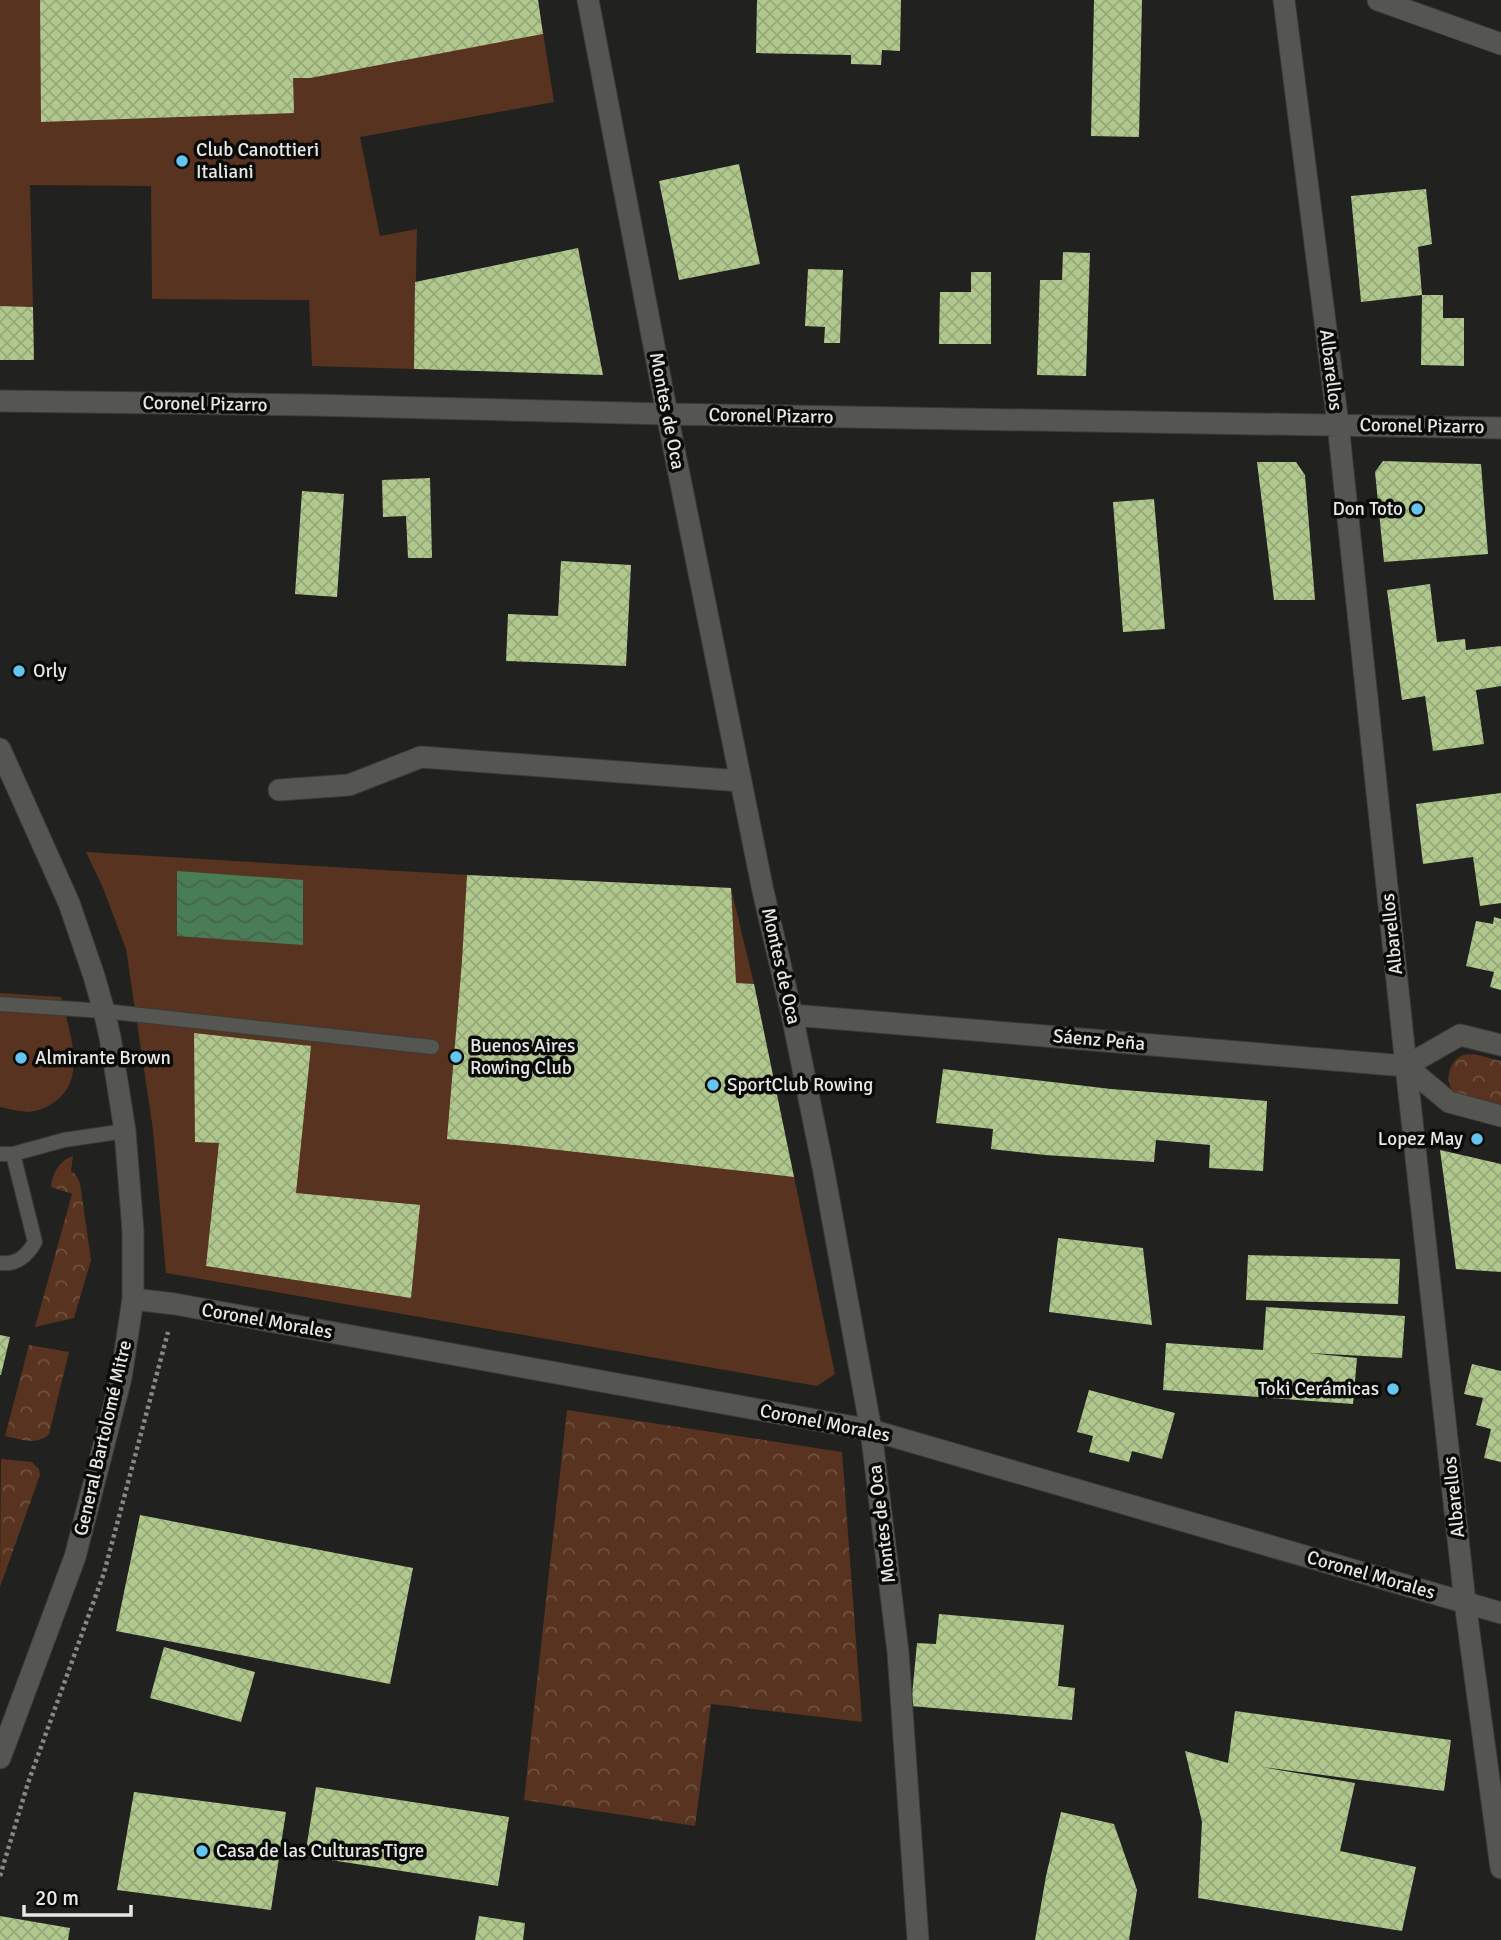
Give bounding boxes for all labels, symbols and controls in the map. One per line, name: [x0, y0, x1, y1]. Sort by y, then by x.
place label: Club Canottieri Italiani: [196, 138, 319, 184]
marker: Club Canottieri Italiani: [174, 153, 190, 169]
street label: Albarellos: [1314, 328, 1348, 412]
street label: Montes de Oca: [644, 350, 690, 472]
street label: Coronel Pizarro: [142, 391, 268, 417]
street label: Coronel Pizarro: [708, 403, 834, 429]
street label: Coronel Pizarro: [1359, 413, 1485, 439]
place label: Don Toto: [1332, 497, 1403, 521]
marker: Don Toto: [1409, 501, 1425, 517]
place label: Orly: [33, 659, 67, 683]
marker: Orly: [11, 663, 27, 679]
street label: Albarellos: [1376, 892, 1408, 976]
street label: Montes de Oca: [756, 905, 806, 1027]
street label: Sáenz Peña: [1052, 1024, 1146, 1056]
place label: Buenos Aires Rowing Club: [470, 1034, 575, 1080]
place label: Almirante Brown: [35, 1046, 171, 1070]
marker: Buenos Aires Rowing Club: [448, 1049, 464, 1065]
marker: Almirante Brown: [13, 1050, 29, 1066]
place label: SportClub Rowing: [727, 1073, 873, 1097]
marker: SportClub Rowing: [705, 1077, 721, 1093]
place label: Lopez May: [1378, 1127, 1463, 1151]
marker: Lopez May: [1469, 1131, 1485, 1147]
street label: Coronel Morales: [200, 1298, 334, 1344]
street label: General Bartolomé Mitre: [69, 1338, 137, 1538]
place label: Toki Cerámicas: [1258, 1377, 1379, 1401]
marker: Toki Cerámicas: [1385, 1381, 1401, 1397]
street label: Coronel Morales: [758, 1399, 892, 1447]
street label: Albarellos: [1438, 1455, 1470, 1539]
street label: Montes de Oca: [863, 1464, 901, 1584]
street label: Coronel Morales: [1304, 1545, 1438, 1605]
place label: Casa de las Culturas Tigre: [216, 1839, 424, 1863]
marker: Casa de las Culturas Tigre: [194, 1843, 210, 1859]
scale bar: [24, 1874, 131, 1918]
text: 20 m: [35, 1885, 79, 1911]

